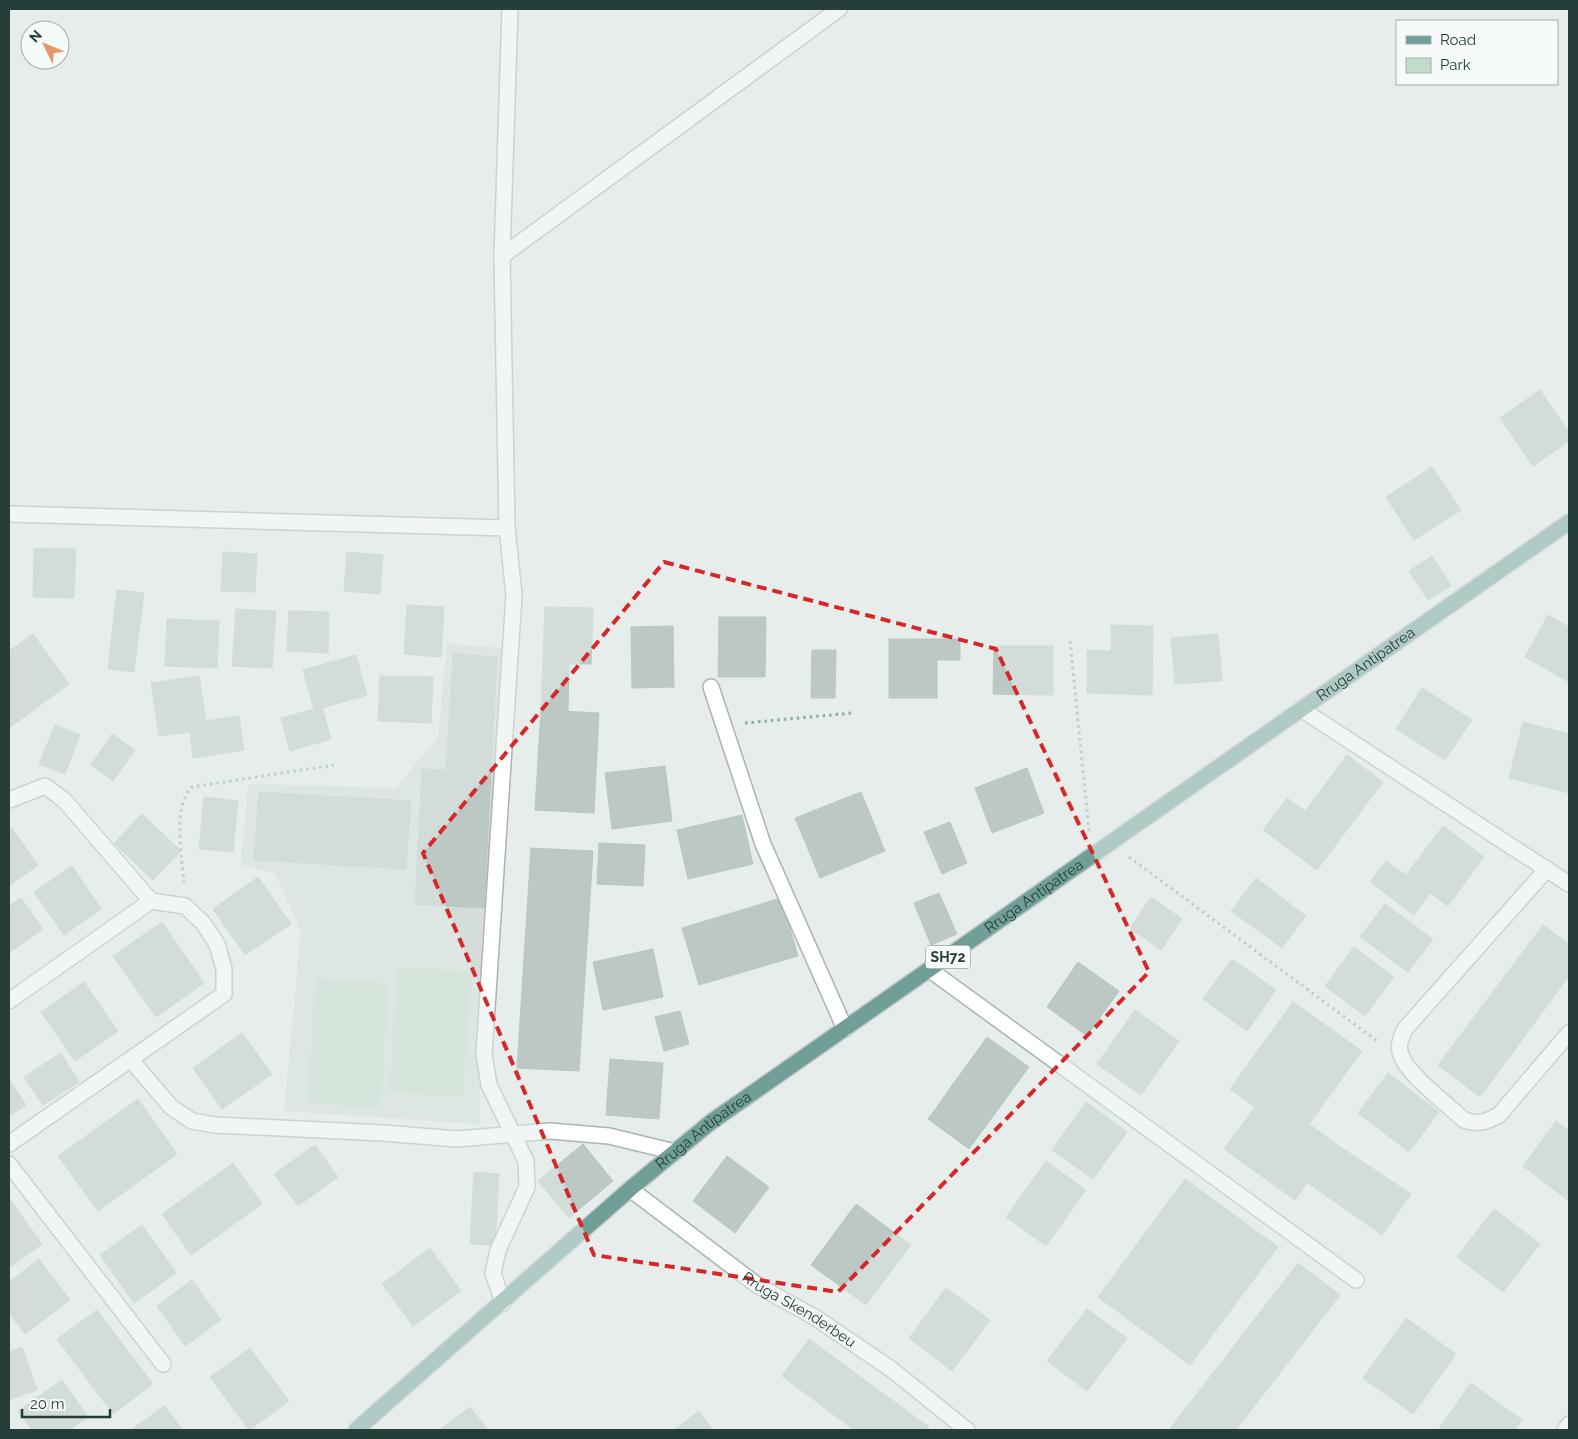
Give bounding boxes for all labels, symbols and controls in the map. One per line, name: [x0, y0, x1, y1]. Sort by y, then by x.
north arrow: [20, 20, 70, 70]
legend: [1396, 20, 1558, 85]
text: N: [26, 27, 45, 45]
text: Road: [1440, 31, 1476, 49]
text: Park: [1440, 56, 1471, 74]
street label: Rruga Antipatrea: [1313, 623, 1419, 705]
street label: Rruga Antipatrea: [981, 856, 1087, 937]
road number: SH72: [926, 946, 970, 969]
street label: Rruga Antipatrea: [652, 1088, 755, 1173]
street label: Rruga Skenderbeu: [739, 1268, 859, 1351]
scale bar: [22, 1386, 110, 1418]
text: 20 m: [30, 1395, 65, 1413]

